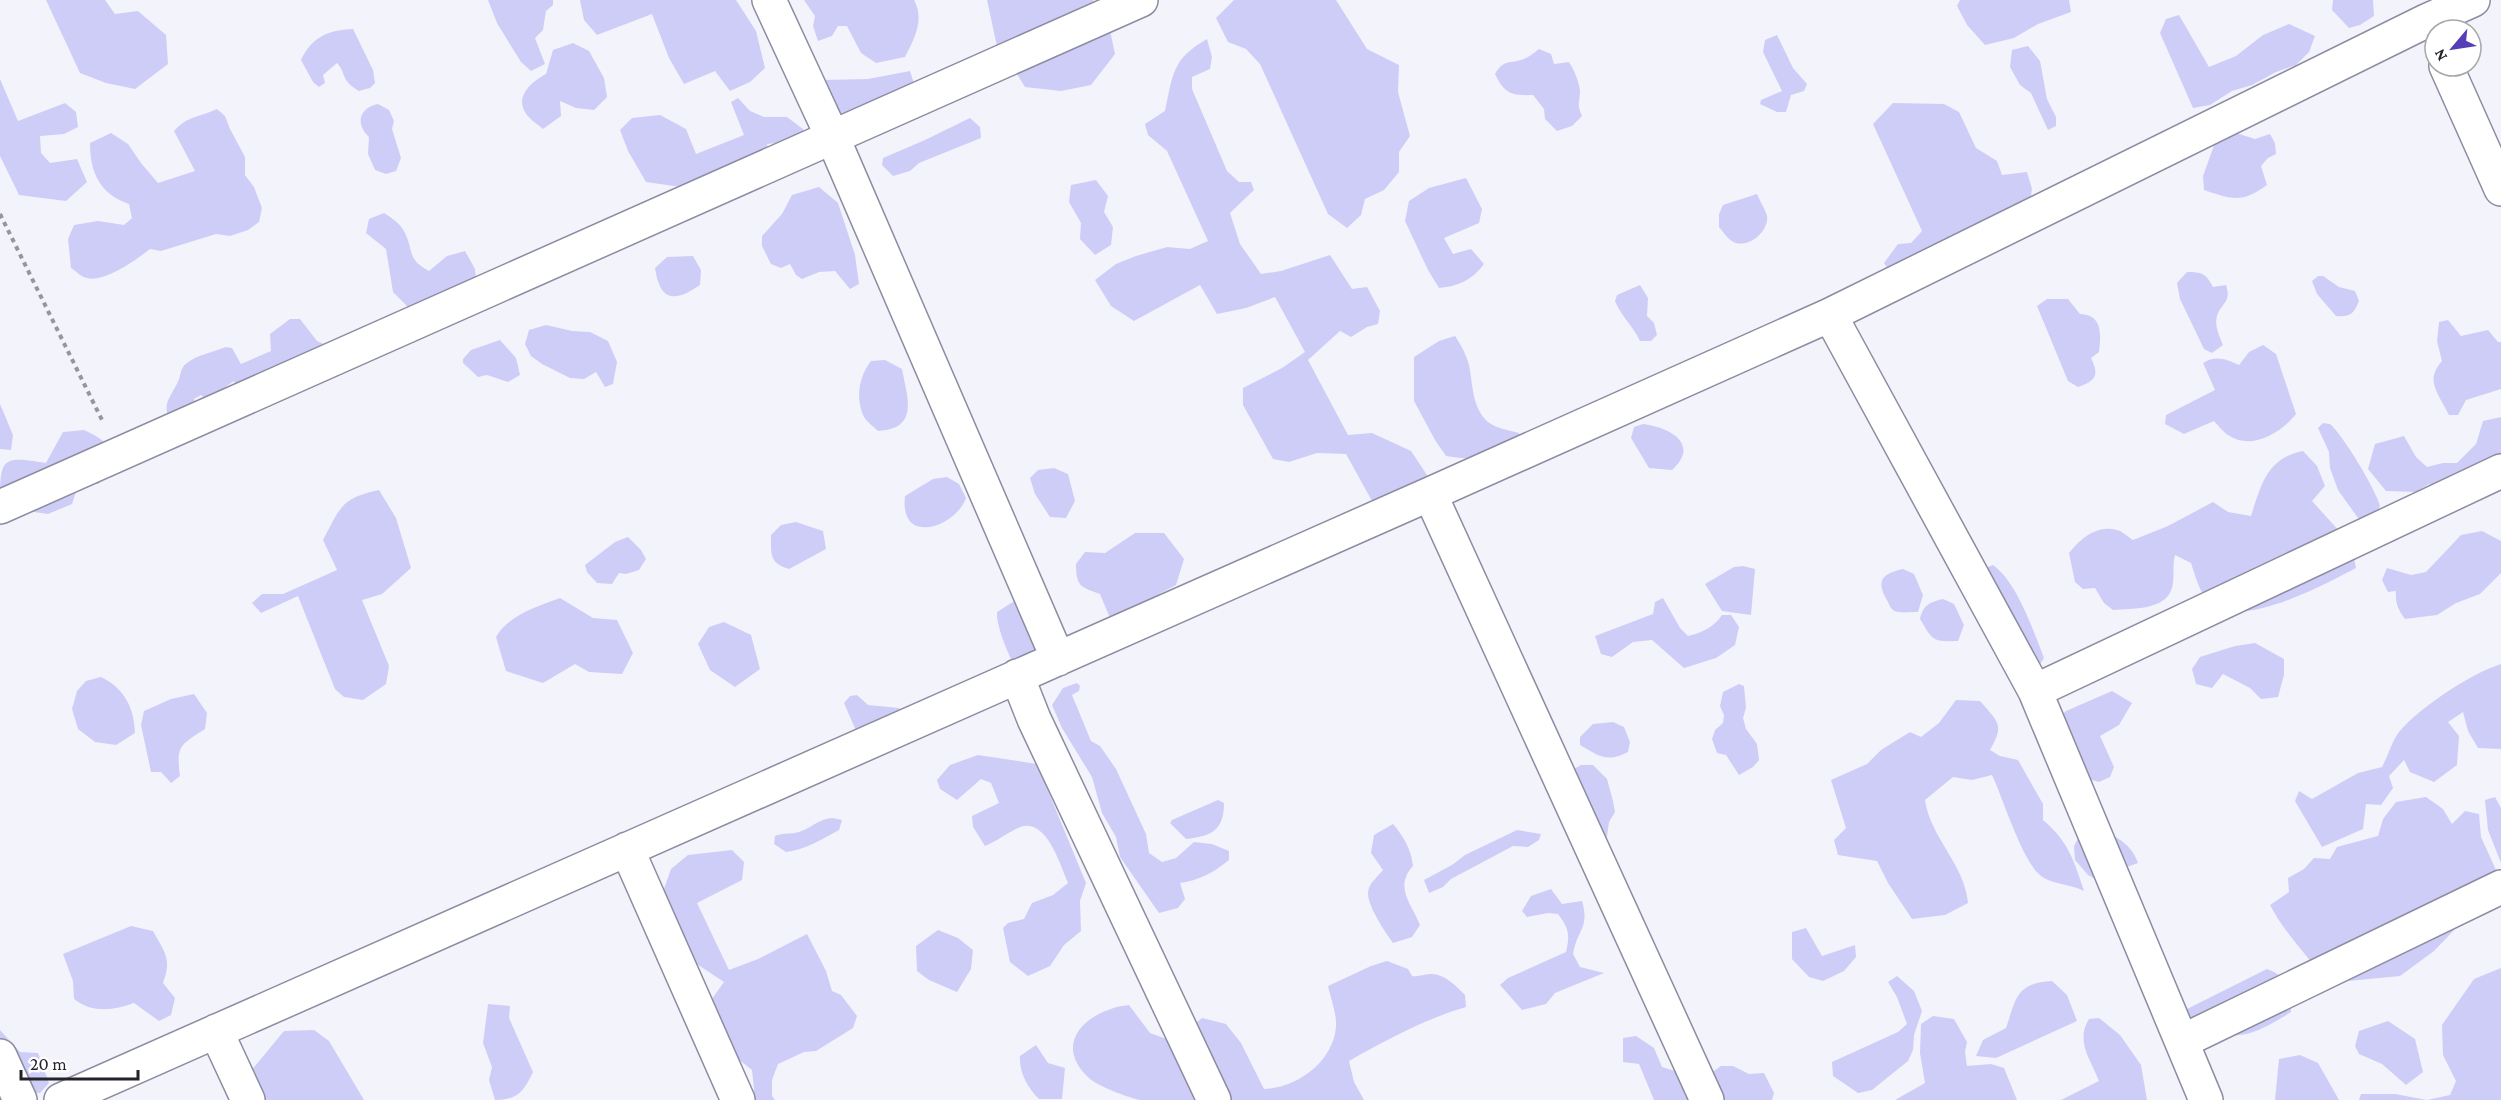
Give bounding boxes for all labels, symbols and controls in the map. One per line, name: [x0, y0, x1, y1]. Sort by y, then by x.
north arrow: [2423, 18, 2483, 78]
text: N: [2430, 46, 2450, 64]
scale bar: [21, 1043, 138, 1081]
text: 20 m: [30, 1054, 67, 1074]

